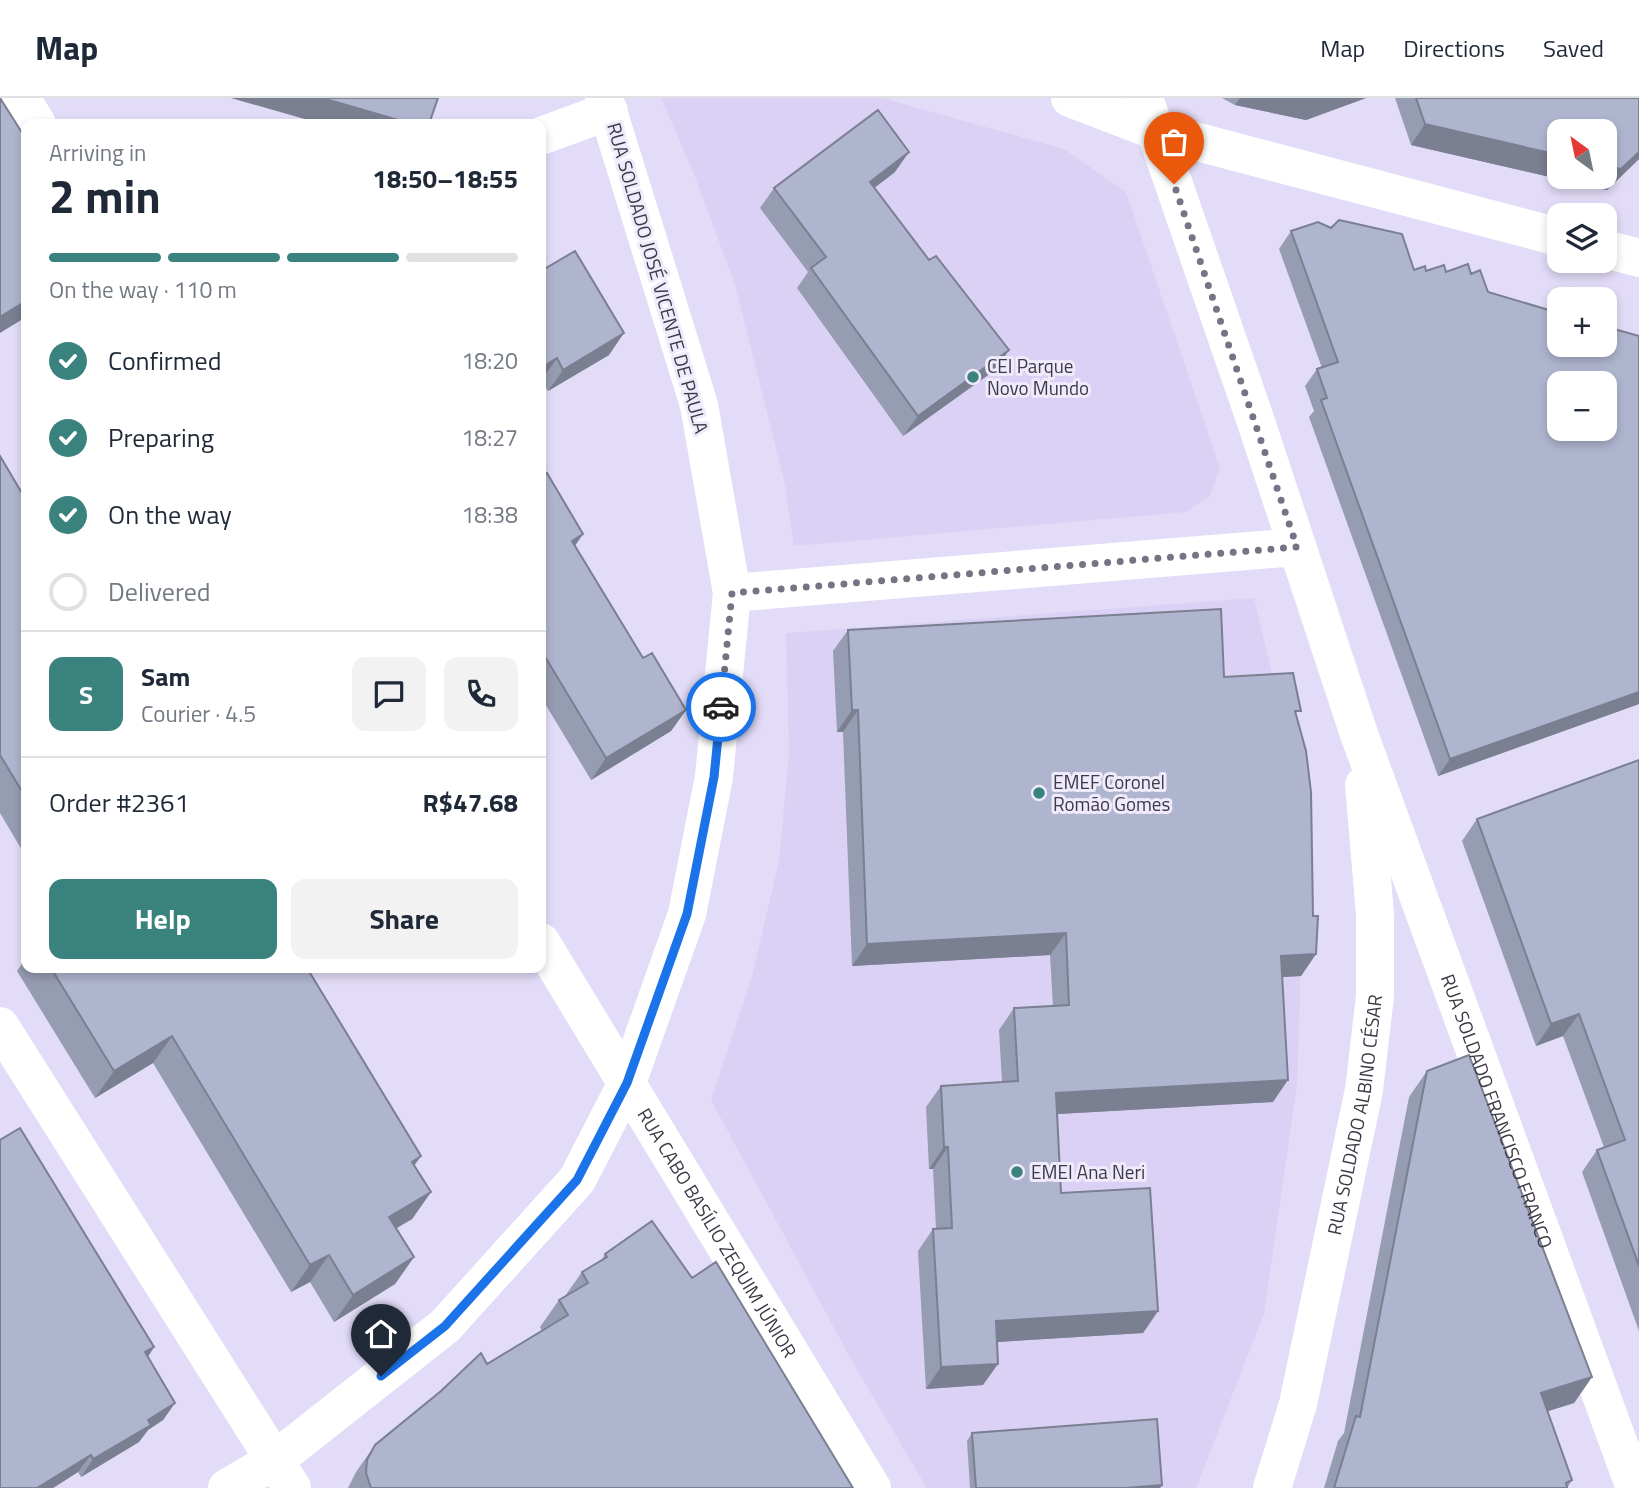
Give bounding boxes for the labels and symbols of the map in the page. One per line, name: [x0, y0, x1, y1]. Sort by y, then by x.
pin: [1144, 112, 1204, 184]
street label: RUA SOLDADO JOSÉ VICENTE DE PAULA: [600, 119, 717, 437]
north arrow: [1547, 119, 1617, 189]
place label: CEI Parque Novo Mundo: [987, 351, 1089, 402]
marker: CEI Parque Novo Mundo: [965, 369, 981, 385]
courier: [686, 672, 756, 742]
place label: EMEF Coronel Romão Gomes: [1053, 767, 1170, 818]
marker: EMEF Coronel Romão Gomes: [1031, 785, 1047, 801]
street label: RUA SOLDADO FRANCISCO FRANCO: [1434, 970, 1561, 1252]
street label: RUA SOLDADO ALBINO CÉSAR: [1319, 993, 1389, 1238]
street label: RUA CABO BASÍLIO ZEQUIM JÚNIOR: [631, 1102, 805, 1363]
place label: EMEI Ana Neri: [1031, 1157, 1145, 1186]
marker: EMEI Ana Neri: [1009, 1164, 1025, 1180]
pin: [351, 1304, 411, 1376]

